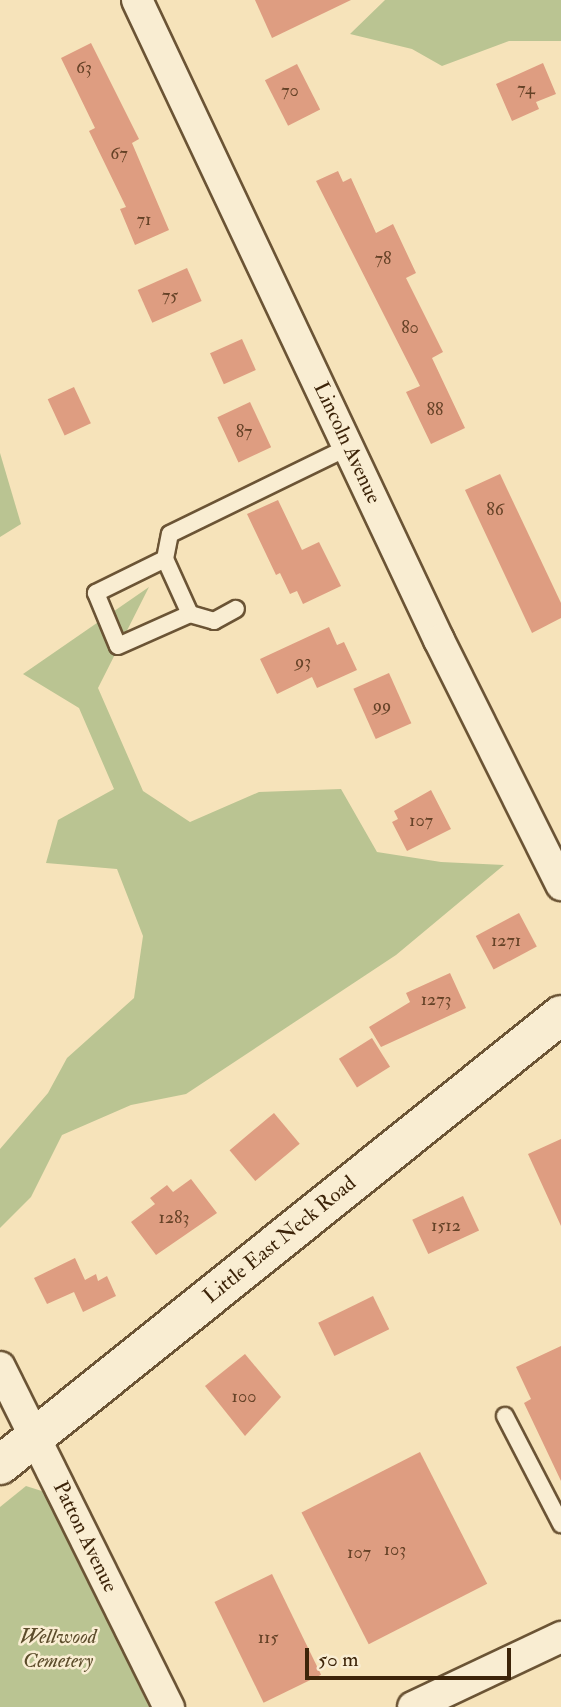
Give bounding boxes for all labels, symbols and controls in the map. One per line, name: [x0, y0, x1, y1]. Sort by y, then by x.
house number: 63: [76, 57, 92, 79]
house number: 74: [517, 78, 535, 100]
house number: 70: [281, 80, 299, 102]
house number: 67: [110, 143, 128, 165]
house number: 71: [137, 209, 151, 231]
house number: 78: [375, 248, 391, 270]
house number: 75: [162, 285, 178, 307]
house number: 80: [401, 317, 419, 339]
street label: Lincoln Avenue: [308, 378, 386, 508]
house number: 88: [427, 399, 443, 421]
house number: 87: [236, 421, 252, 443]
house number: 86: [486, 499, 504, 521]
house number: 93: [295, 651, 311, 673]
house number: 99: [373, 695, 391, 717]
house number: 107: [409, 810, 433, 832]
house number: 1271: [491, 930, 521, 952]
house number: 1273: [421, 989, 451, 1011]
street label: Little East Neck Road: [199, 1171, 361, 1309]
house number: 1283: [159, 1207, 189, 1229]
house number: 1512: [431, 1215, 461, 1237]
house number: 100: [232, 1386, 256, 1408]
street label: Patton Avenue: [47, 1477, 123, 1597]
house number: 103: [384, 1539, 406, 1561]
house number: 107: [347, 1542, 371, 1564]
park label: Wellwood Cemetery: [19, 1624, 97, 1674]
house number: 115: [258, 1627, 278, 1649]
scale bar: [309, 1634, 516, 1678]
text: 50 m: [318, 1646, 359, 1673]

